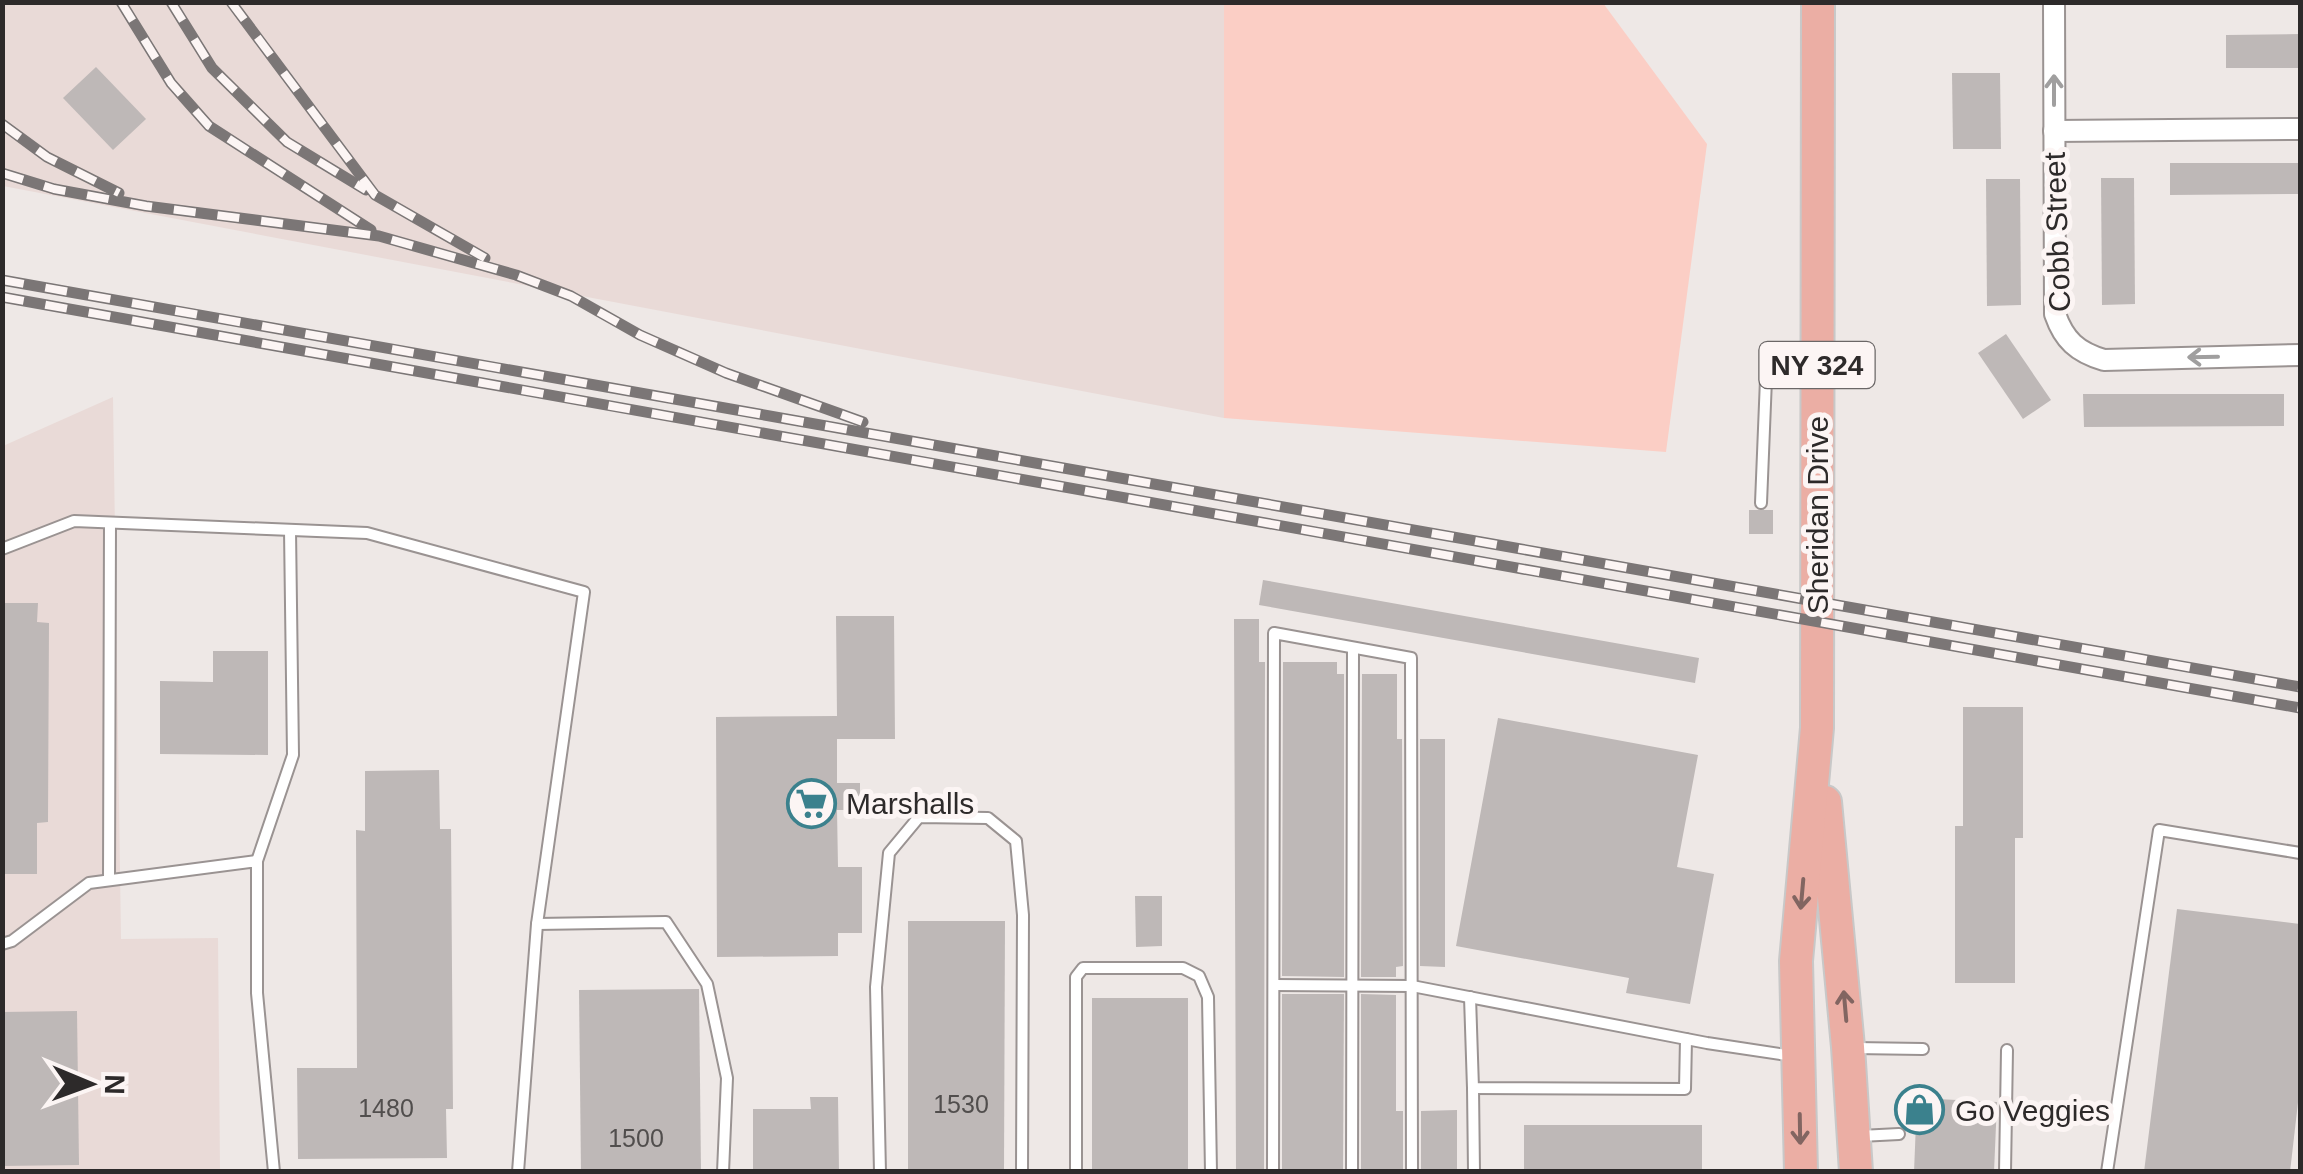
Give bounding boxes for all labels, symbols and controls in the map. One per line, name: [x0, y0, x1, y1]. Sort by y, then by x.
one-way arrow: [2044, 74, 2064, 106]
street label: Cobb Street: [2038, 151, 2076, 313]
road number: NY 324: [1760, 342, 1874, 388]
one-way arrow: [2188, 348, 2220, 367]
street label: Sheridan Drive: [1801, 416, 1834, 614]
supermarket icon: Marshalls: [785, 777, 837, 829]
place label: Marshalls: [846, 787, 974, 820]
one-way arrow: [1793, 878, 1812, 910]
one-way arrow: [1835, 990, 1854, 1022]
north arrow: [40, 1034, 140, 1134]
text: N: [99, 1074, 130, 1095]
shop icon: Go Veggies: [1894, 1084, 1946, 1136]
house number: 1530: [933, 1090, 989, 1118]
house number: 1480: [358, 1094, 414, 1122]
place label: Go Veggies: [1955, 1094, 2110, 1127]
one-way arrow: [1790, 1112, 1810, 1144]
house number: 1500: [608, 1124, 664, 1152]

